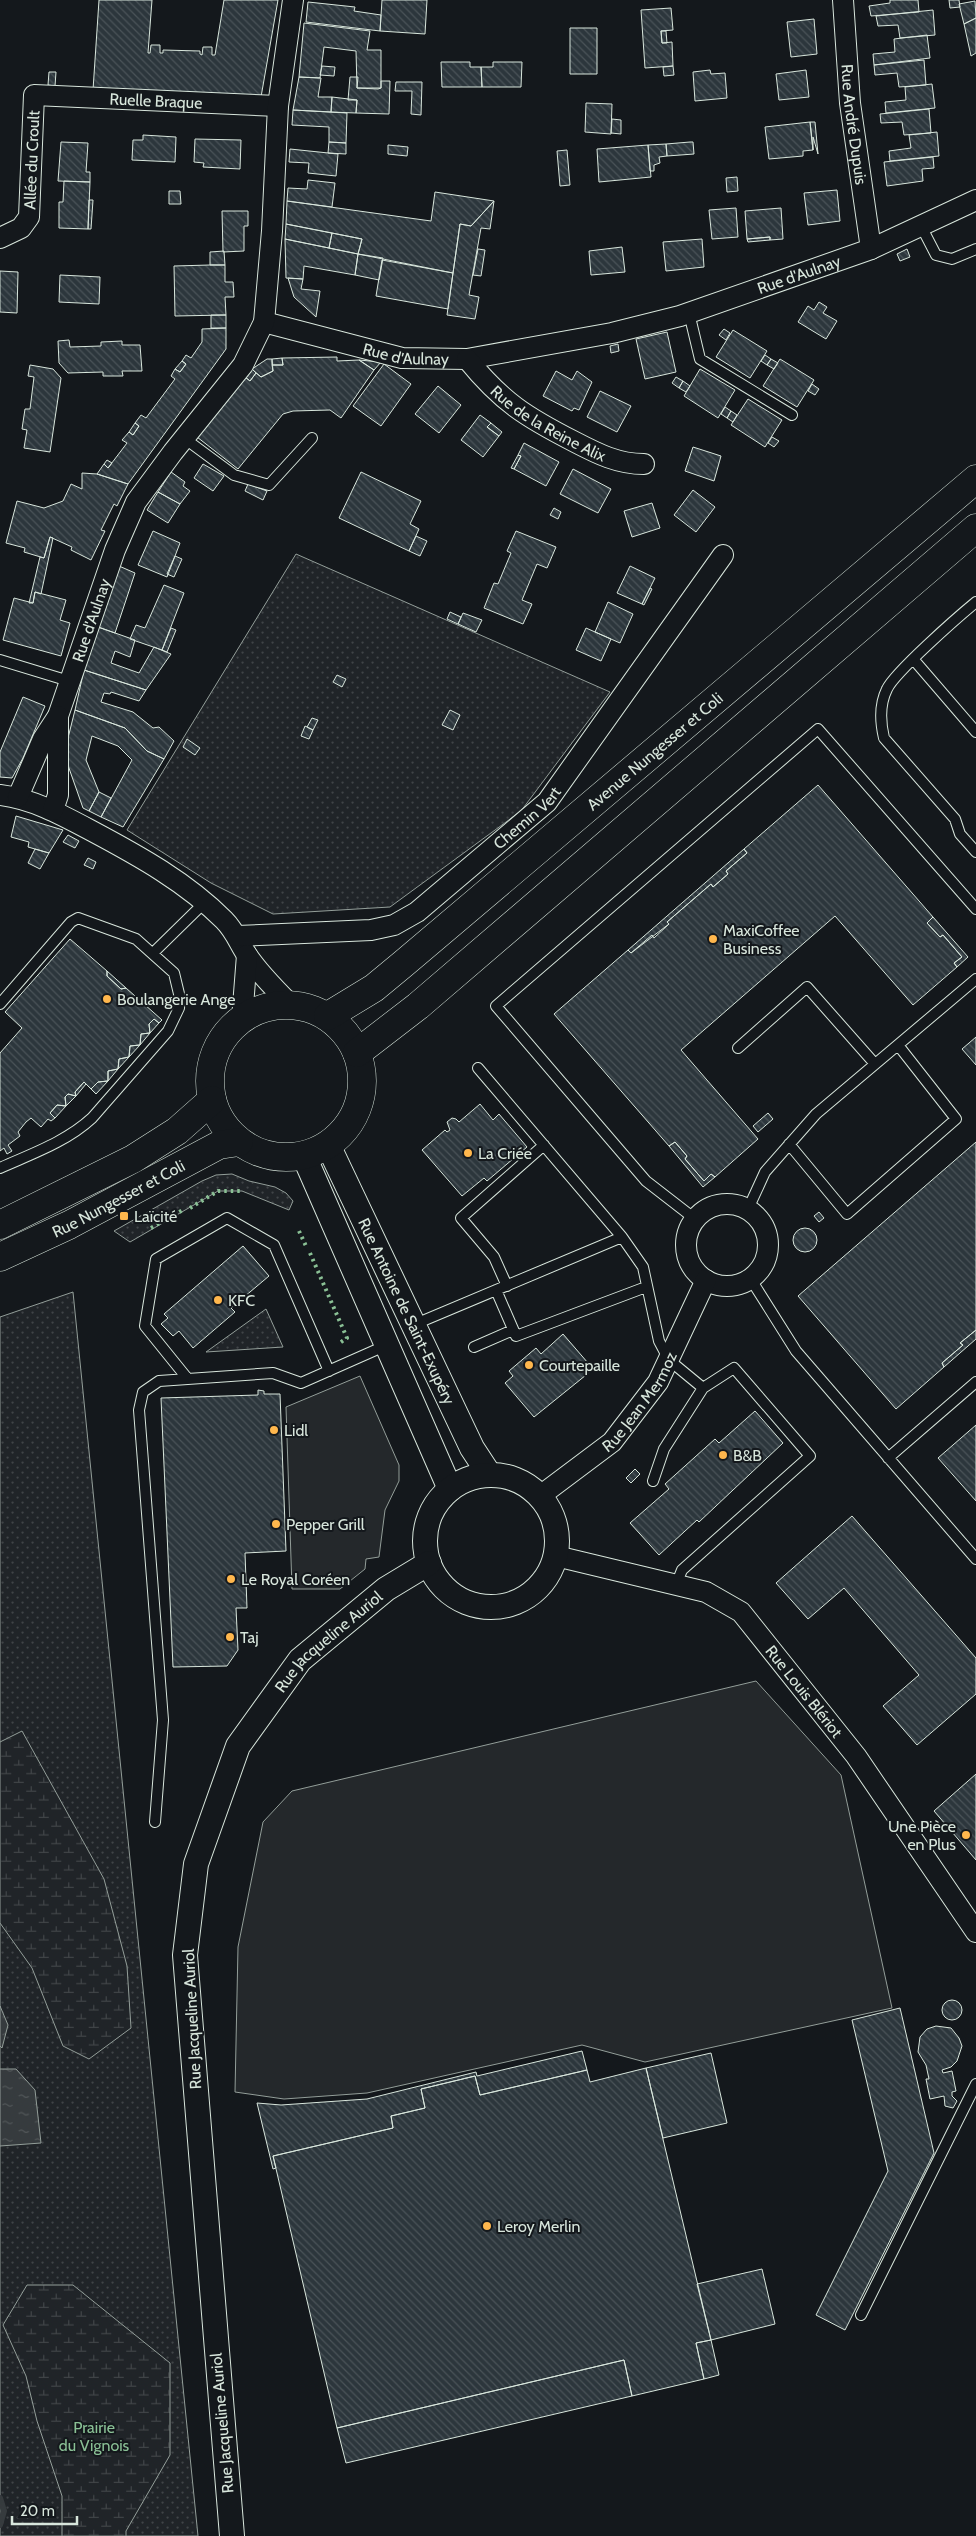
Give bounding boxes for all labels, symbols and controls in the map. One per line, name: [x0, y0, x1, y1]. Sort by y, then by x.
street label: Rue André Dupuis: [838, 64, 871, 186]
street label: Ruelle Braque: [109, 89, 203, 112]
street label: Allée du Croult: [20, 109, 43, 210]
street label: Rue d'Aulnay: [755, 251, 843, 298]
street label: Rue d'Aulnay: [361, 339, 449, 368]
street label: Rue de la Reine Alix: [487, 381, 609, 465]
street label: Rue d'Aulnay: [68, 576, 114, 664]
street label: Avenue Nungesser et Coli: [583, 688, 726, 814]
street label: Chemin Vert: [489, 782, 565, 853]
place label: MaxiCoffee Business: [723, 921, 800, 958]
marker: MaxiCoffee Business: [707, 933, 719, 945]
place label: Boulangerie Ange: [117, 990, 236, 1009]
marker: Boulangerie Ange: [101, 993, 113, 1005]
place label: La Criée: [478, 1144, 532, 1163]
marker: La Criée: [462, 1147, 474, 1159]
street label: Rue Nungesser et Coli: [49, 1156, 188, 1241]
place label: Laïcité: [134, 1207, 177, 1226]
marker: Laïcité: [118, 1210, 130, 1222]
street label: Rue Antoine de Saint-Exupéry: [355, 1215, 459, 1407]
place label: KFC: [228, 1291, 255, 1310]
marker: KFC: [212, 1294, 224, 1306]
street label: Rue Jean Mermoz: [598, 1348, 681, 1456]
place label: Courtepaille: [539, 1356, 620, 1375]
marker: Courtepaille: [523, 1359, 535, 1371]
place label: Lidl: [284, 1421, 308, 1440]
marker: Lidl: [268, 1424, 280, 1436]
place label: B&B: [733, 1446, 762, 1465]
marker: B&B: [717, 1449, 729, 1461]
place label: Pepper Grill: [286, 1515, 365, 1534]
marker: Pepper Grill: [270, 1518, 282, 1530]
place label: Le Royal Coréen: [241, 1570, 350, 1589]
marker: Le Royal Coréen: [225, 1573, 237, 1585]
street label: Rue Jacqueline Auriol: [270, 1587, 386, 1696]
place label: Taj: [240, 1628, 259, 1647]
marker: Taj: [224, 1631, 236, 1643]
street label: Rue Louis Blériot: [762, 1641, 847, 1742]
place label: Une Pièce en Plus: [888, 1817, 956, 1854]
marker: Une Pièce en Plus: [960, 1829, 972, 1841]
street label: Rue Jacqueline Auriol: [179, 1948, 205, 2090]
place label: Leroy Merlin: [497, 2217, 580, 2236]
marker: Leroy Merlin: [481, 2220, 493, 2232]
street label: Rue Jacqueline Auriol: [206, 2352, 238, 2494]
park label: Prairie du Vignois: [59, 2418, 130, 2455]
scale bar: [12, 2494, 78, 2526]
text: 20 m: [20, 2502, 55, 2520]

